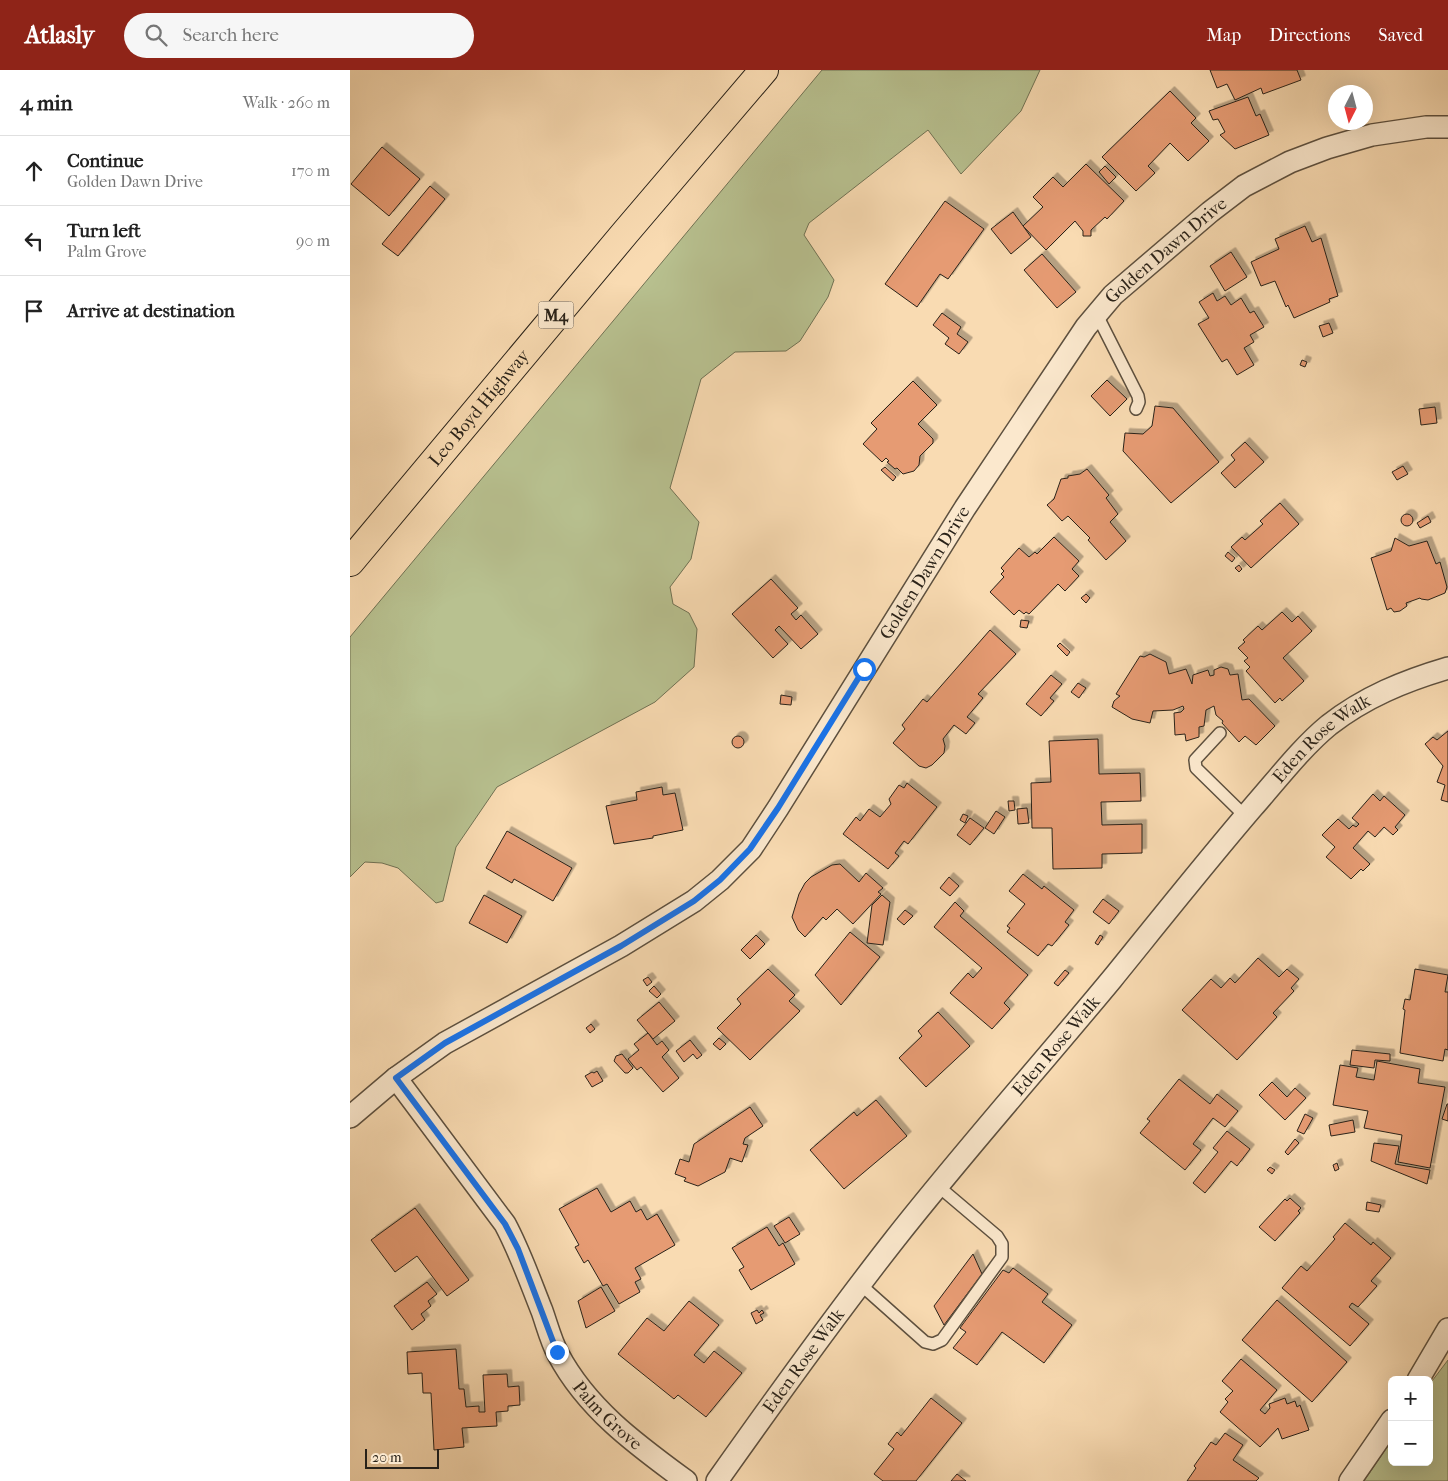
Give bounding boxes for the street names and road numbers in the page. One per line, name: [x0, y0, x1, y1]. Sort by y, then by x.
street label: Golden Dawn Drive: [1101, 193, 1231, 308]
road number: M4: [538, 302, 574, 328]
street label: Leo Boyd Highway: [425, 344, 535, 471]
street label: Golden Dawn Drive: [876, 502, 975, 643]
street label: Eden Rose Walk: [1268, 690, 1375, 787]
street label: Eden Rose Walk: [1008, 991, 1105, 1100]
street label: Eden Rose Walk: [759, 1304, 849, 1417]
street label: Palm Grove: [568, 1377, 646, 1455]

